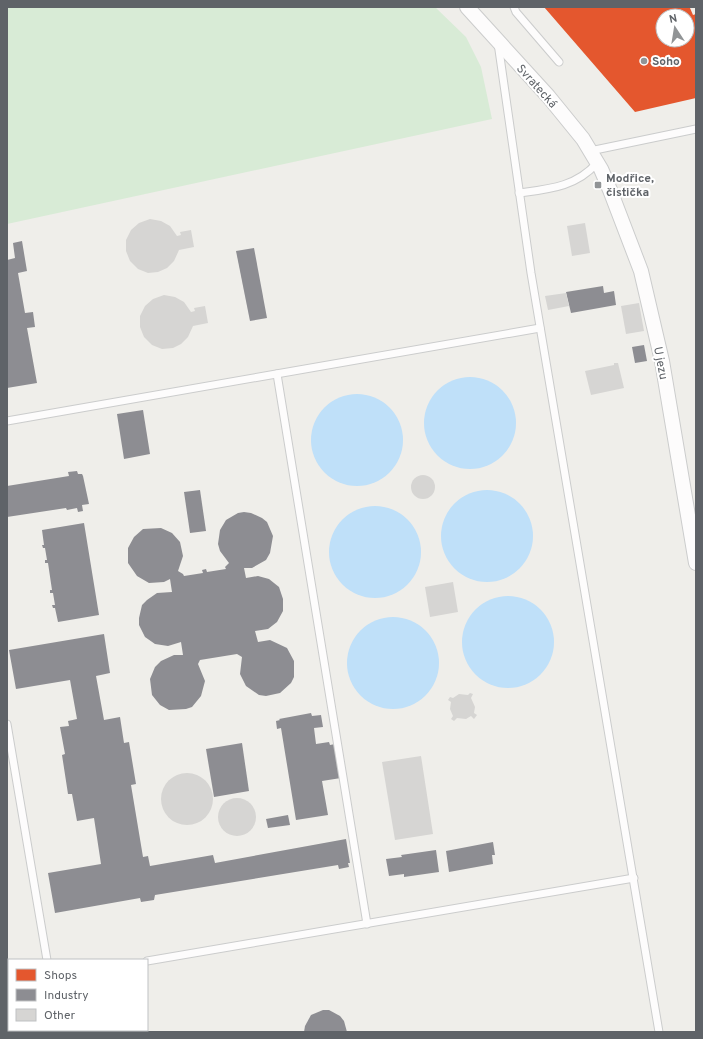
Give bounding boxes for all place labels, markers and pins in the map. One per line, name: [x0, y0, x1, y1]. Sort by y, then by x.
place label: Soho: [652, 54, 680, 70]
marker: Soho: [639, 56, 649, 66]
place label: Modřice, čistička: [606, 171, 654, 201]
marker: Modřice, čistička: [593, 180, 603, 190]

